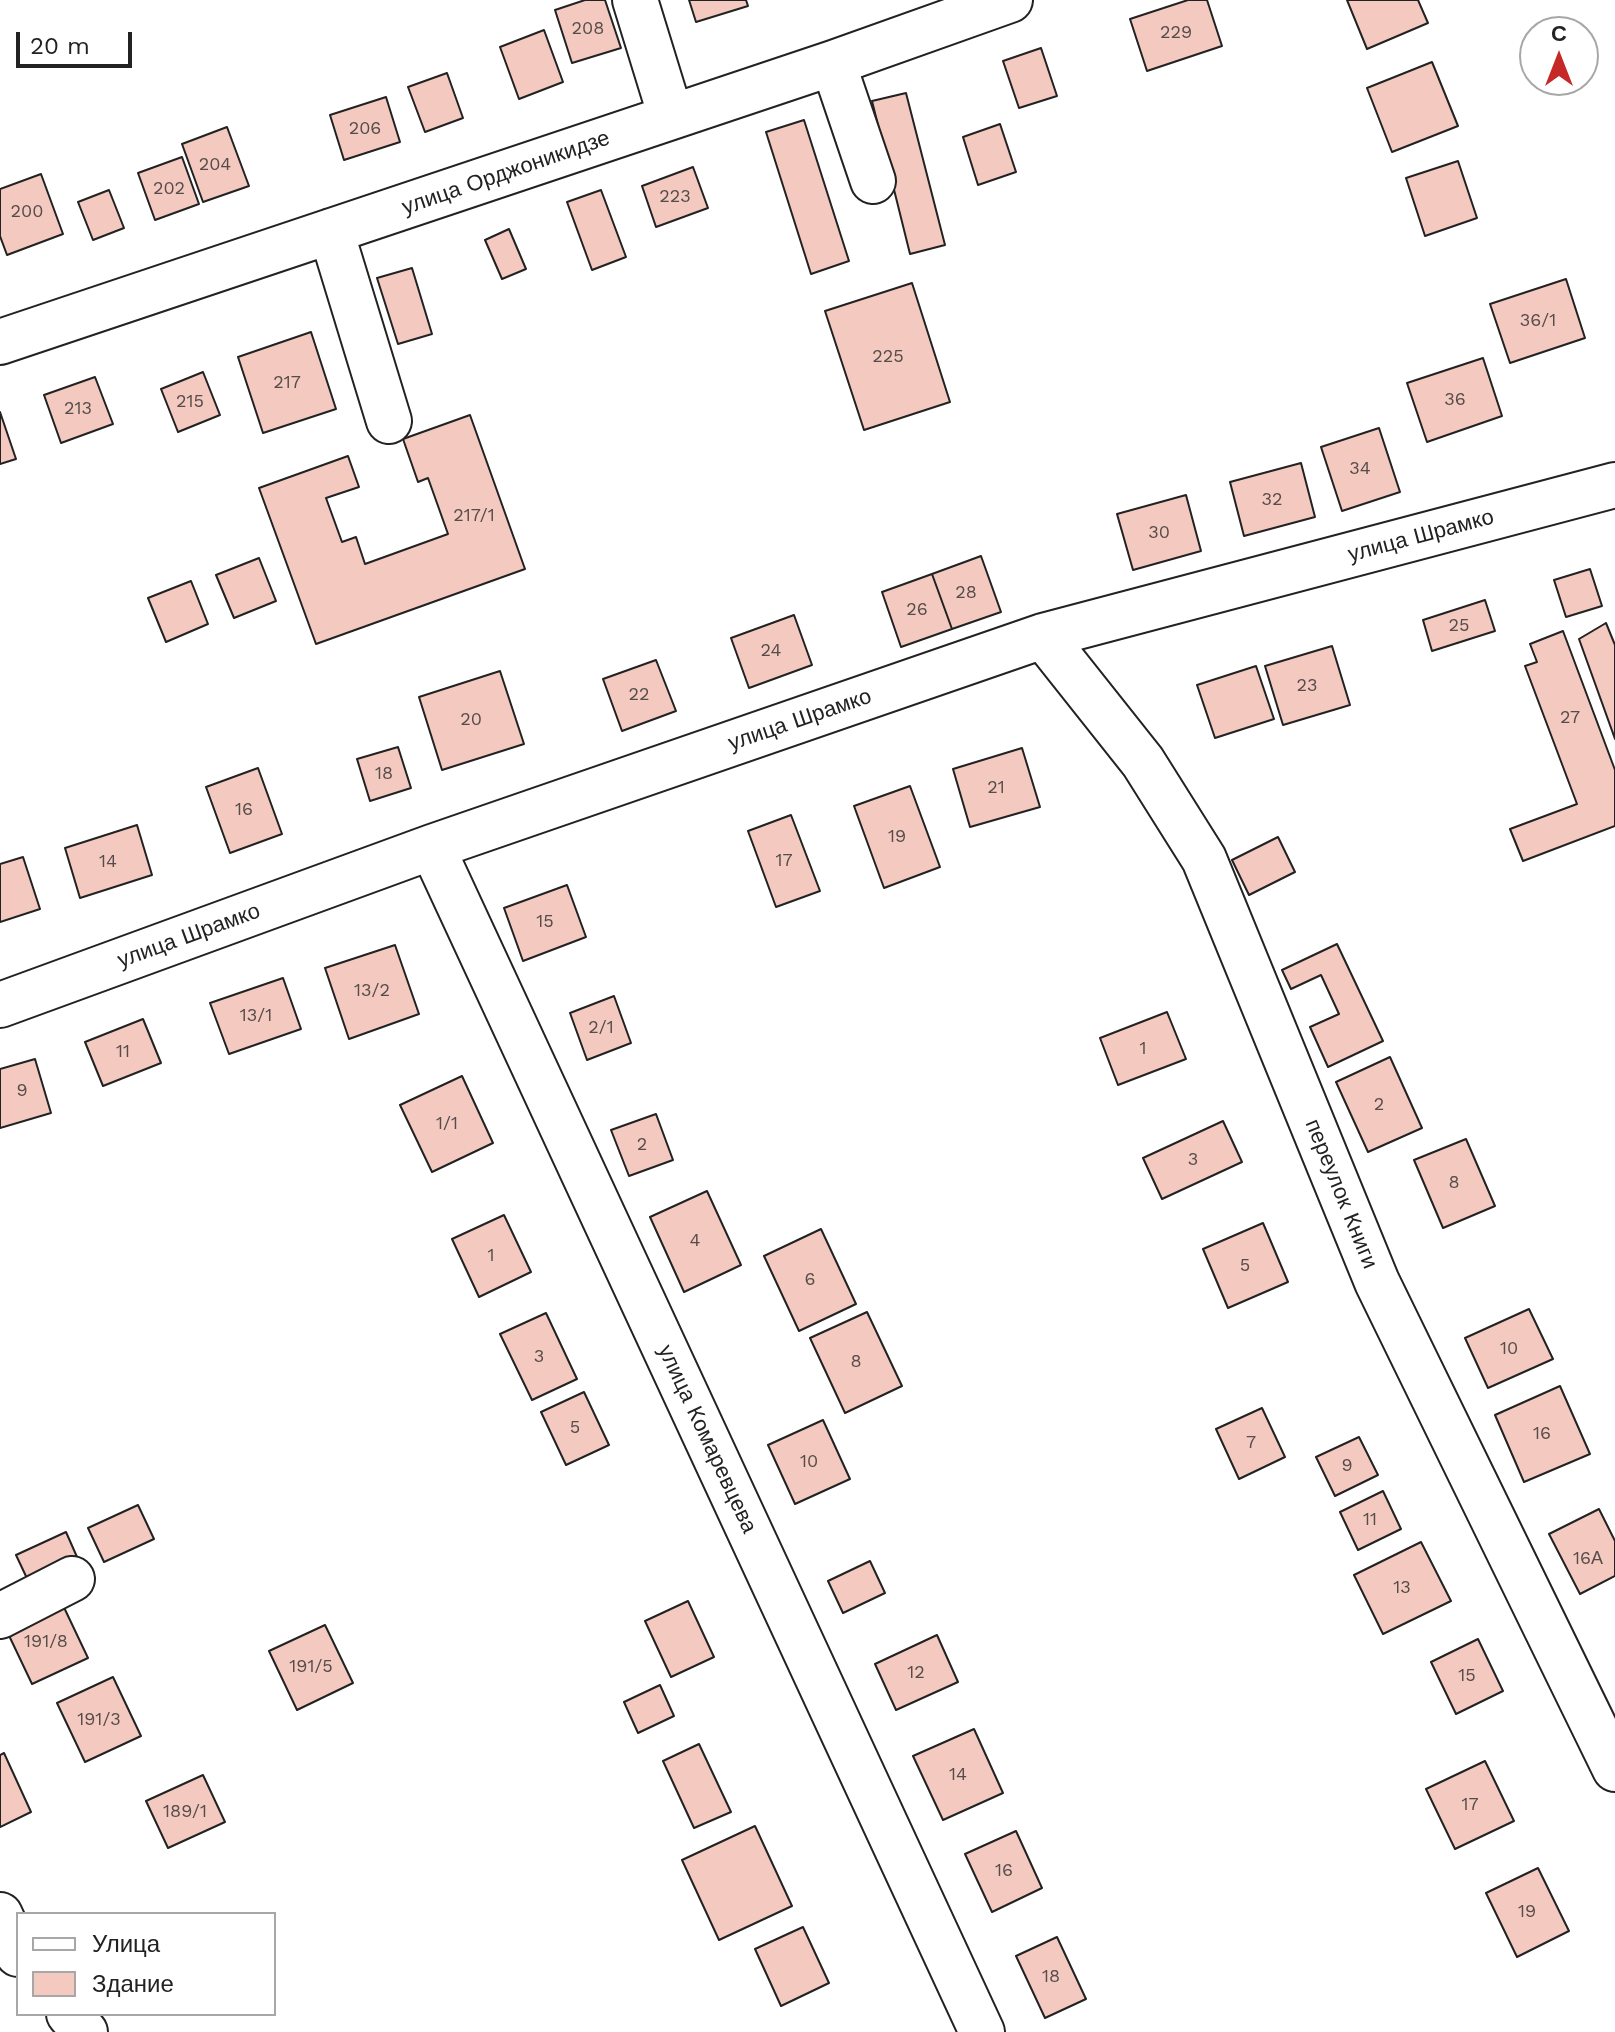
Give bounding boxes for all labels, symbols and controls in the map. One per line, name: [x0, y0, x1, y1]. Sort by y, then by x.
scale bar: [20, 16, 136, 66]
north arrow: [1519, 16, 1599, 96]
house number: 208: [572, 18, 604, 40]
text: С: [1551, 21, 1567, 46]
house number: 229: [1160, 22, 1192, 44]
text: 20 m: [30, 32, 90, 60]
house number: 206: [349, 118, 381, 140]
street label: улица Орджоникидзе: [399, 125, 613, 221]
house number: 204: [199, 154, 231, 176]
house number: 202: [153, 178, 185, 200]
house number: 223: [659, 186, 691, 208]
house number: 200: [11, 201, 43, 223]
house number: 36/1: [1520, 310, 1556, 332]
house number: 225: [872, 346, 904, 368]
house number: 217: [273, 372, 301, 394]
house number: 36: [1444, 389, 1466, 411]
house number: 215: [176, 391, 204, 413]
house number: 213: [64, 398, 92, 420]
house number: 34: [1349, 458, 1371, 480]
house number: 32: [1262, 489, 1282, 511]
street label: улица Шрамко: [1345, 504, 1497, 568]
house number: 217/1: [453, 505, 495, 527]
house number: 30: [1148, 522, 1170, 544]
house number: 28: [955, 582, 977, 604]
house number: 26: [906, 599, 928, 621]
house number: 25: [1449, 615, 1469, 637]
house number: 24: [761, 640, 781, 662]
house number: 23: [1297, 675, 1317, 697]
street label: улица Шрамко: [725, 683, 875, 757]
house number: 22: [629, 684, 649, 706]
house number: 27: [1560, 707, 1580, 729]
house number: 20: [460, 709, 482, 731]
house number: 18: [375, 763, 393, 785]
house number: 21: [987, 777, 1005, 799]
house number: 16: [235, 799, 253, 821]
house number: 19: [888, 826, 906, 848]
house number: 17: [775, 850, 793, 872]
house number: 14: [99, 851, 117, 873]
street label: улица Шрамко: [114, 898, 264, 974]
house number: 15: [536, 911, 554, 933]
house number: 13/2: [354, 980, 390, 1002]
house number: 13/1: [240, 1005, 272, 1027]
house number: 2/1: [588, 1017, 614, 1039]
house number: 1: [1139, 1038, 1147, 1060]
house number: 11: [116, 1041, 130, 1063]
house number: 9: [16, 1080, 28, 1102]
house number: 2: [1374, 1094, 1384, 1116]
house number: 1/1: [436, 1113, 458, 1135]
street label: переулок Книги: [1299, 1115, 1383, 1273]
house number: 2: [637, 1134, 647, 1156]
house number: 3: [1188, 1149, 1198, 1171]
house number: 8: [1448, 1172, 1460, 1194]
house number: 4: [690, 1230, 700, 1252]
house number: 1: [487, 1245, 495, 1267]
house number: 5: [1240, 1255, 1250, 1277]
house number: 6: [805, 1269, 815, 1291]
house number: 10: [1500, 1338, 1518, 1360]
street label: улица Комаревцева: [652, 1341, 762, 1537]
house number: 3: [534, 1346, 544, 1368]
house number: 8: [850, 1351, 862, 1373]
house number: 5: [570, 1417, 580, 1439]
house number: 16: [1533, 1423, 1551, 1445]
house number: 7: [1246, 1432, 1256, 1454]
house number: 10: [800, 1451, 818, 1473]
house number: 9: [1341, 1455, 1353, 1477]
house number: 11: [1363, 1509, 1377, 1531]
house number: 16А: [1573, 1548, 1603, 1570]
house number: 13: [1393, 1577, 1411, 1599]
house number: 191/8: [24, 1631, 68, 1653]
house number: 191/5: [289, 1656, 333, 1678]
house number: 12: [907, 1662, 925, 1684]
house number: 15: [1458, 1665, 1476, 1687]
house number: 191/3: [77, 1709, 121, 1731]
house number: 14: [949, 1764, 967, 1786]
house number: 17: [1461, 1794, 1479, 1816]
house number: 189/1: [163, 1801, 207, 1823]
house number: 16: [995, 1860, 1013, 1882]
house number: 19: [1518, 1901, 1536, 1923]
legend: [16, 1912, 276, 2016]
text: Улица: [92, 1930, 160, 1958]
house number: 18: [1042, 1966, 1060, 1988]
text: Здание: [92, 1970, 174, 1998]

